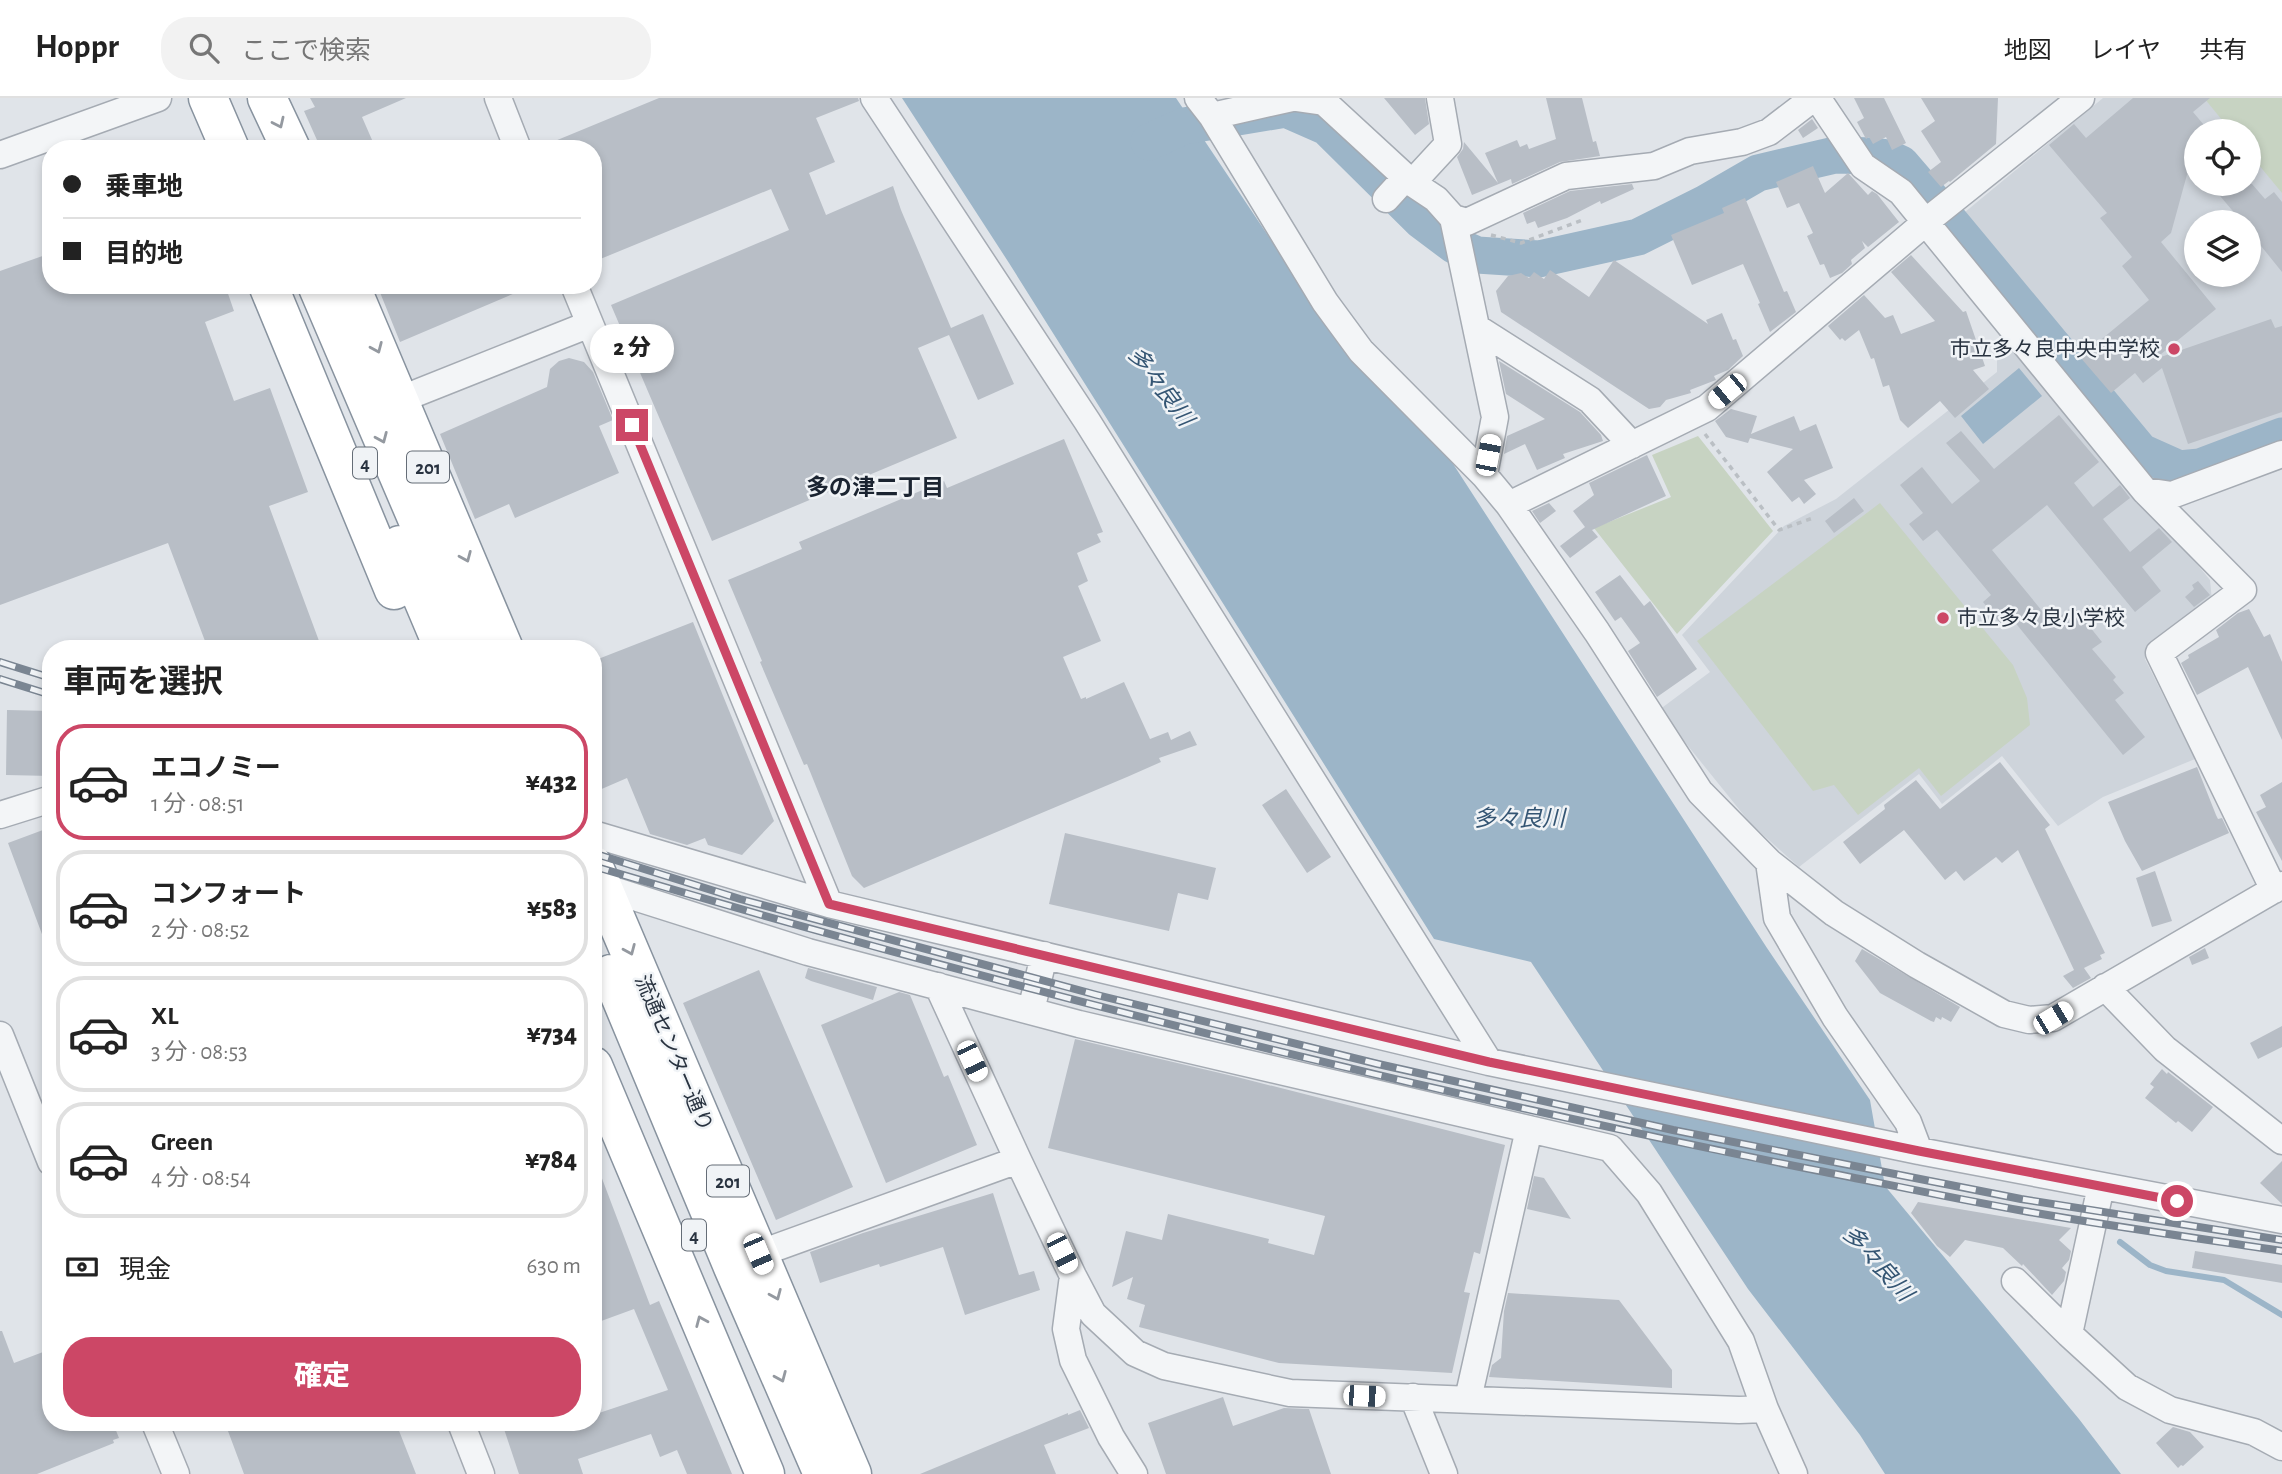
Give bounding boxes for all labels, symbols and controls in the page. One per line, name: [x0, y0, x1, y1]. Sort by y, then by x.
search box: [161, 17, 651, 80]
icon: search: [185, 29, 223, 67]
text: Hoppr: [35, 31, 119, 64]
text: ここで検索: [241, 38, 371, 64]
text: 地図: [2004, 39, 2052, 63]
text: レイヤ: [2090, 39, 2161, 63]
text: 共有: [2199, 39, 2247, 63]
one-way arrow: [271, 116, 285, 128]
map controls: [2184, 119, 2261, 287]
button: locate: [2184, 119, 2261, 196]
text: 乗車地: [105, 174, 183, 200]
button: layers: [2184, 210, 2261, 287]
text: 目的地: [105, 241, 183, 267]
callout: 2 分: [590, 324, 674, 372]
text: 2 分: [613, 337, 651, 360]
place label: 市立多々良中央中学校: [1950, 338, 2160, 360]
one-way arrow: [369, 341, 383, 353]
marker: 市立多々良中央中学校: [2166, 341, 2182, 357]
water label: 多々良川: [1123, 342, 1200, 433]
car: [1705, 369, 1750, 413]
route end: [616, 409, 648, 441]
one-way arrow: [374, 431, 388, 443]
car: [1474, 432, 1503, 478]
road number: 4: [353, 448, 377, 478]
road number: 201: [407, 452, 449, 482]
district label: 多の津二丁目: [806, 475, 944, 500]
one-way arrow: [458, 550, 472, 562]
place label: 市立多々良小学校: [1957, 607, 2125, 629]
marker: 市立多々良小学校: [1935, 610, 1951, 626]
text: 車両を選択: [63, 666, 223, 698]
icon: car: [67, 751, 130, 814]
text: エコノミー: [151, 755, 281, 781]
text: ¥432: [525, 769, 577, 795]
text: 1 分 · 08:51: [151, 793, 244, 816]
water label: 多々良川: [1473, 806, 1568, 831]
icon: car: [67, 877, 130, 940]
text: コンフォート: [151, 881, 306, 907]
text: ¥583: [527, 895, 577, 921]
text: 2 分 · 08:52: [151, 919, 250, 942]
one-way arrow: [622, 943, 636, 955]
street label: 流通センター通り: [631, 971, 717, 1135]
car: [2030, 998, 2077, 1038]
icon: car: [67, 1003, 130, 1066]
text: XL: [151, 1003, 178, 1029]
text: ¥734: [527, 1021, 577, 1047]
car: [954, 1038, 991, 1084]
text: 3 分 · 08:53: [151, 1041, 248, 1064]
icon: car: [67, 1129, 130, 1192]
text: Green: [151, 1129, 213, 1155]
text: ¥784: [525, 1147, 577, 1173]
road number: 201: [707, 1166, 749, 1196]
text: 4 分 · 08:54: [151, 1167, 251, 1190]
route start: [2161, 1185, 2193, 1217]
road number: 4: [682, 1219, 706, 1250]
water label: 多々良川: [1838, 1221, 1920, 1308]
car: [1044, 1230, 1081, 1276]
car: [741, 1231, 776, 1277]
icon: cash: [63, 1248, 101, 1286]
text: 630 m: [526, 1255, 581, 1278]
text: 現金: [119, 1257, 171, 1283]
one-way arrow: [768, 1288, 782, 1300]
one-way arrow: [695, 1315, 709, 1328]
button: 確定: [63, 1337, 581, 1417]
one-way arrow: [772, 1370, 786, 1382]
car: [1343, 1385, 1386, 1407]

